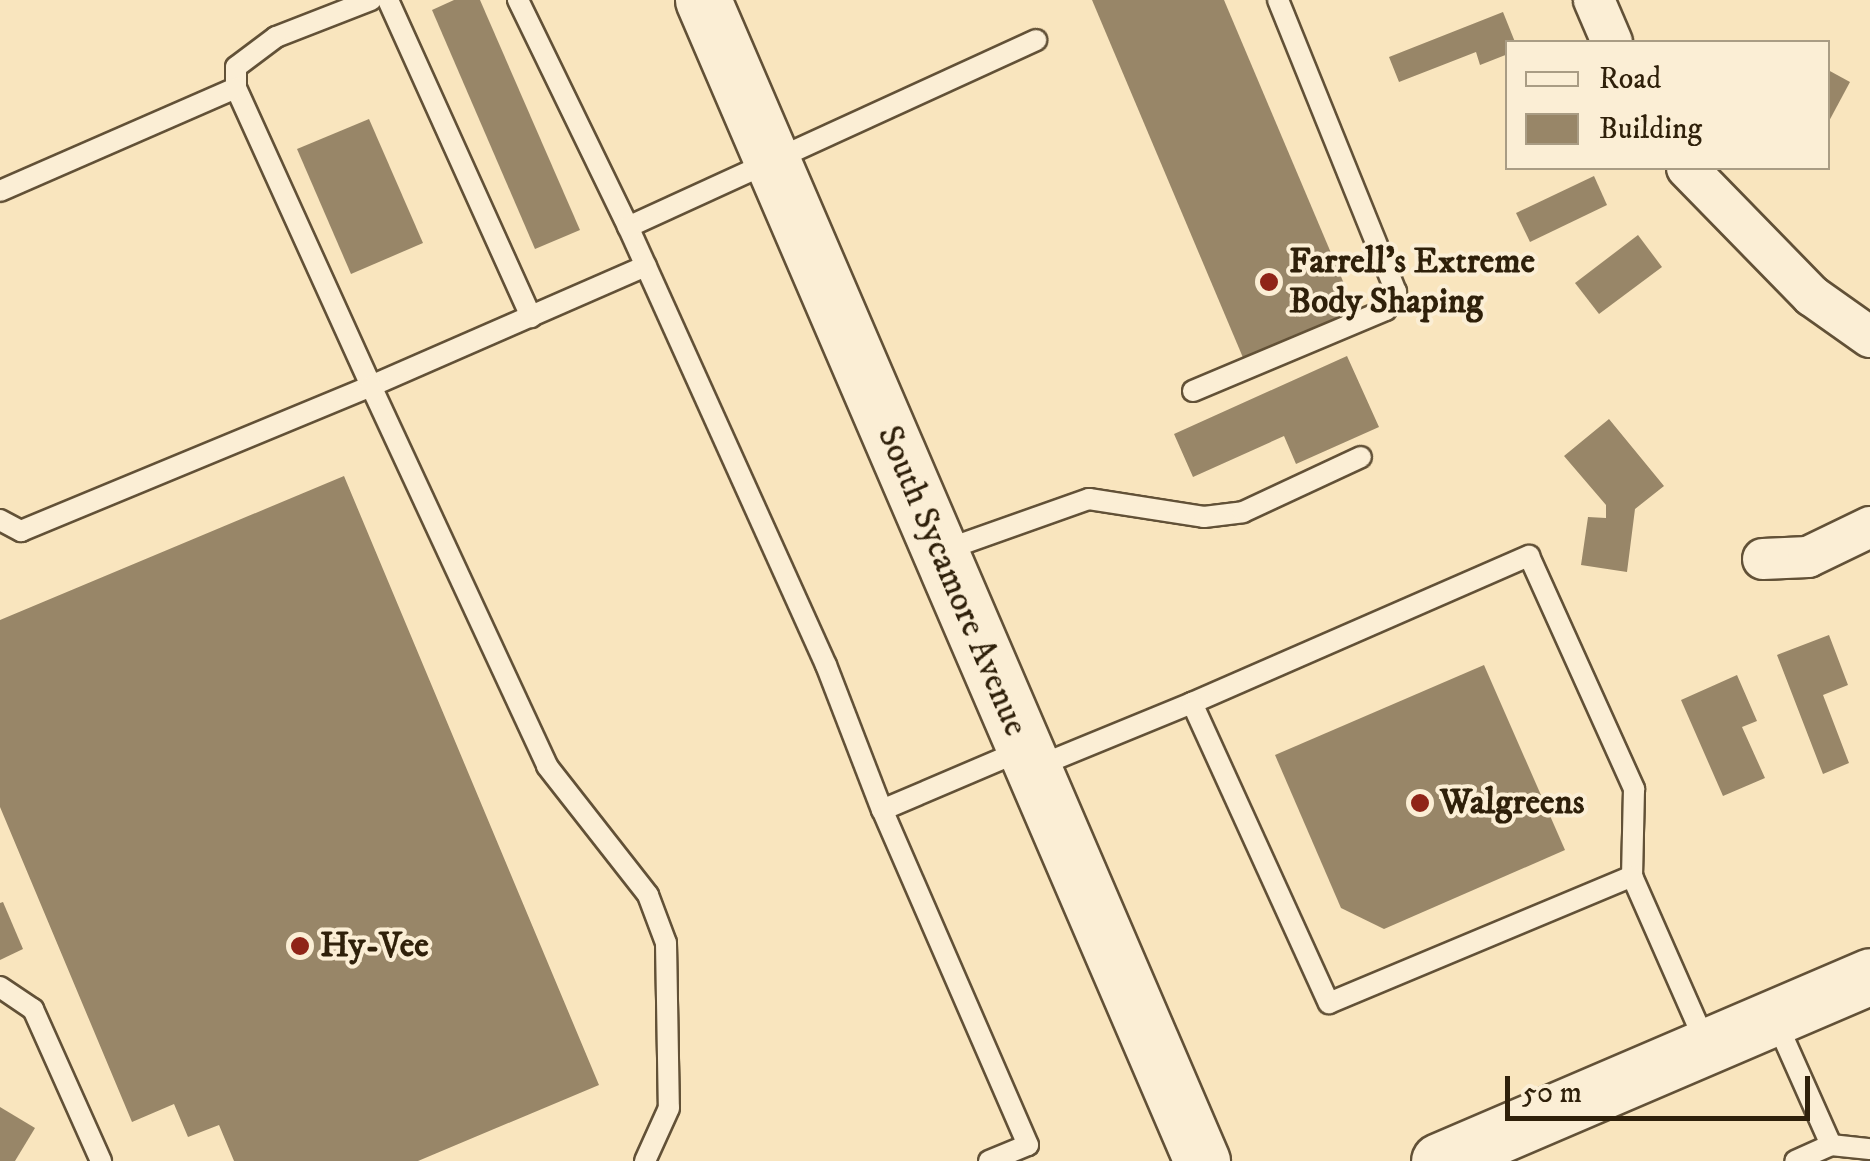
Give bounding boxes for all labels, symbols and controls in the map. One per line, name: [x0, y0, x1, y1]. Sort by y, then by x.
legend: [1505, 40, 1830, 170]
text: Road: [1599, 61, 1661, 98]
text: Building: [1599, 111, 1702, 148]
place label: Farrell's Extreme Body Shaping: [1289, 241, 1535, 323]
marker: Farrell's Extreme Body Shaping: [1258, 271, 1280, 293]
street label: South Sycamore Avenue: [868, 420, 1036, 742]
place label: Walgreens: [1440, 782, 1584, 824]
marker: Walgreens: [1409, 792, 1431, 814]
place label: Hy-Vee: [320, 925, 429, 967]
marker: Hy-Vee: [289, 935, 311, 957]
scale bar: [1510, 1056, 1815, 1118]
text: 50 m: [1522, 1075, 1582, 1112]

